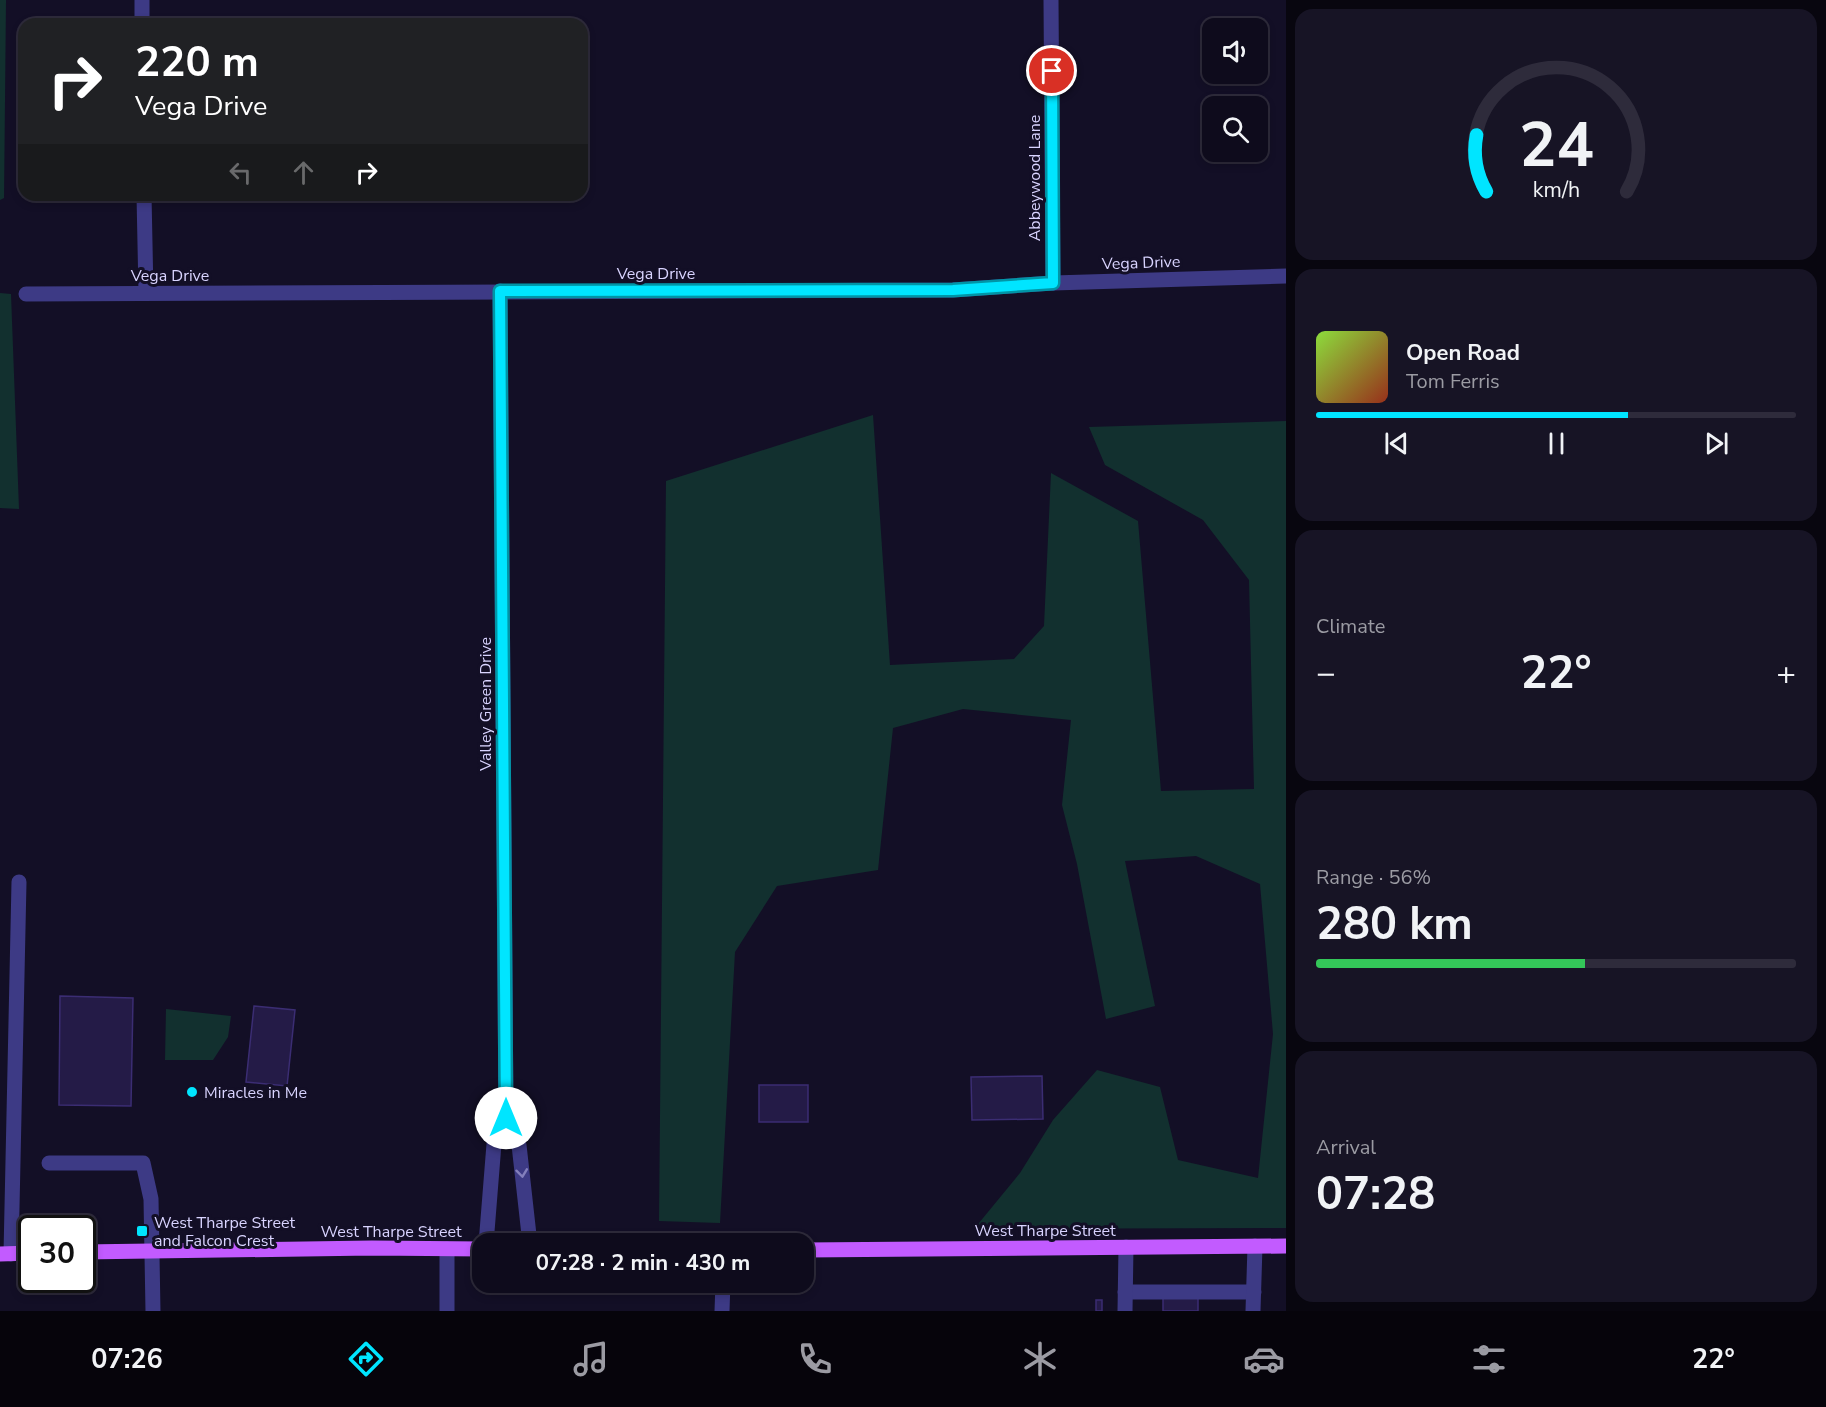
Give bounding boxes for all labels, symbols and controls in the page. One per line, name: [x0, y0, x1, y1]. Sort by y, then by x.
map controls: [1202, 18, 1268, 162]
button: sound: [1202, 18, 1268, 84]
text: 220 m: [135, 34, 259, 91]
icon: right: [36, 42, 114, 120]
pin: [1026, 45, 1077, 96]
icon: arrive: [1035, 54, 1068, 87]
text: Vega Drive: [135, 88, 268, 125]
button: search: [1202, 96, 1268, 162]
text: 24: [1519, 103, 1593, 188]
street label: Abbeywood Lane: [1024, 115, 1046, 241]
icon: left: [224, 156, 257, 189]
icon: ahead: [287, 156, 320, 189]
icon: right: [350, 156, 383, 189]
text: km/h: [1532, 175, 1580, 205]
street label: Vega Drive: [1100, 251, 1181, 275]
street label: Vega Drive: [616, 263, 695, 285]
street label: Vega Drive: [130, 265, 209, 287]
text: Open Road: [1406, 338, 1520, 368]
text: Tom Ferris: [1406, 368, 1500, 395]
icon: previous: [1380, 427, 1413, 460]
icon: pause: [1540, 427, 1573, 460]
icon: next: [1700, 427, 1733, 460]
text: Climate: [1316, 613, 1385, 640]
street label: Valley Green Drive: [475, 637, 497, 772]
text: 22°: [1520, 643, 1592, 704]
text: −: [1316, 651, 1336, 696]
text: +: [1776, 651, 1796, 696]
text: Range · 56%: [1316, 864, 1431, 891]
text: 280 km: [1316, 894, 1473, 955]
place label: Miracles in Me: [204, 1082, 307, 1104]
marker: Miracles in Me: [185, 1085, 199, 1099]
position arrow: [474, 1086, 538, 1150]
text: Arrival: [1316, 1134, 1376, 1161]
text: 07:28: [1316, 1164, 1435, 1225]
one-way arrow: [515, 1168, 528, 1178]
place label: West Tharpe Street and Falcon Crest: [154, 1212, 295, 1252]
speed limit sign: 30: [18, 1215, 96, 1293]
street label: West Tharpe Street: [974, 1220, 1116, 1242]
street label: West Tharpe Street: [320, 1221, 462, 1243]
marker: West Tharpe Street and Falcon Crest: [135, 1224, 149, 1238]
text: 07:28 · 2 min · 430 m: [536, 1248, 750, 1278]
icon: directions: [345, 1338, 387, 1380]
icon: music: [570, 1338, 612, 1380]
icon: phone: [794, 1338, 836, 1380]
icon: climate: [1019, 1338, 1061, 1380]
icon: car: [1243, 1338, 1285, 1380]
icon: filters: [1468, 1338, 1510, 1380]
text: 07:26: [91, 1341, 163, 1378]
text: 22°: [1692, 1341, 1735, 1378]

